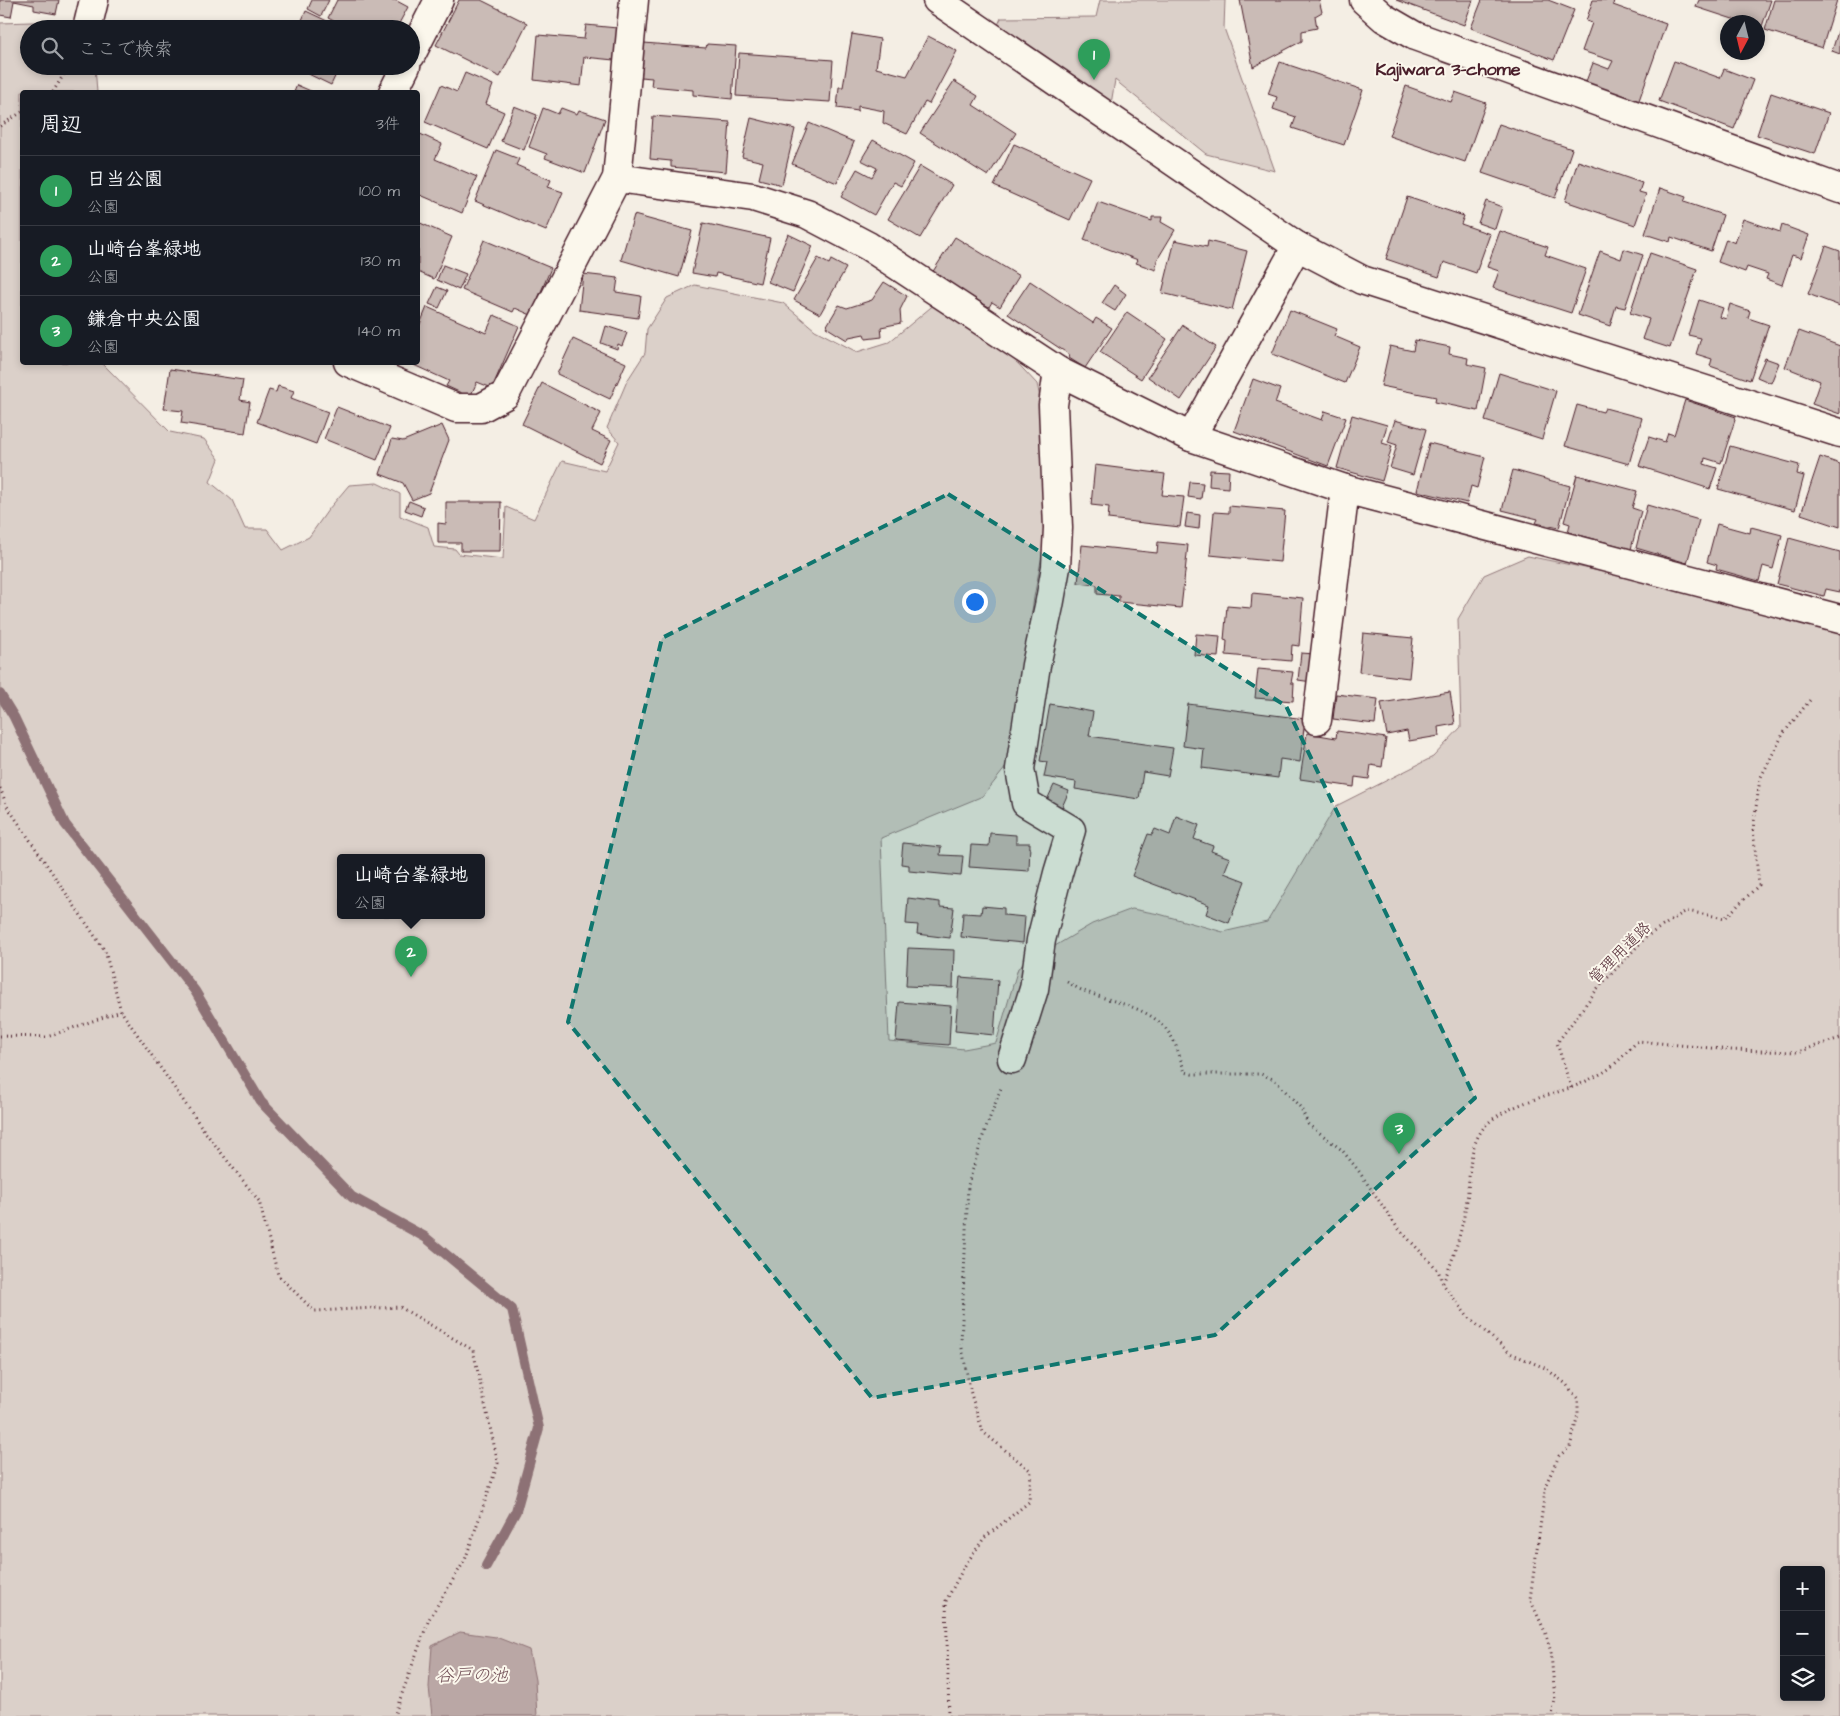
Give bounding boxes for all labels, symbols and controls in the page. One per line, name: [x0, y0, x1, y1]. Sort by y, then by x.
north arrow: [1720, 15, 1765, 60]
search box: [20, 20, 420, 75]
icon: search: [38, 34, 66, 62]
text: ここで検索: [78, 36, 173, 63]
pin: 1: [1078, 39, 1110, 80]
district label: Kajiwara 3-chome: [1376, 57, 1521, 82]
text: 周辺: [40, 110, 82, 139]
text: 3件: [376, 113, 400, 135]
text: 日当公園: [87, 166, 163, 193]
text: 1: [55, 180, 57, 202]
text: 100 m: [359, 180, 400, 202]
text: 公園: [87, 196, 119, 218]
text: 山崎台峯緑地: [87, 236, 201, 263]
text: 2: [51, 250, 61, 272]
text: 130 m: [361, 250, 400, 272]
text: 公園: [87, 266, 119, 288]
text: 鎌倉中央公園: [87, 306, 201, 333]
text: 3: [52, 320, 60, 342]
text: 140 m: [358, 320, 400, 342]
text: 公園: [87, 336, 119, 358]
your location: [962, 589, 988, 615]
popup: [337, 854, 485, 919]
text: 山崎台峯緑地: [354, 862, 468, 889]
text: 公園: [354, 892, 386, 914]
street label: 管理用道路: [1584, 917, 1656, 989]
pin: 2: [395, 936, 427, 977]
pin: 3: [1383, 1113, 1415, 1154]
map controls: [1780, 1566, 1825, 1701]
button: +: [1780, 1566, 1825, 1611]
button: −: [1780, 1611, 1825, 1656]
button: layers: [1780, 1656, 1825, 1701]
water label: 谷戸の池: [436, 1663, 509, 1688]

